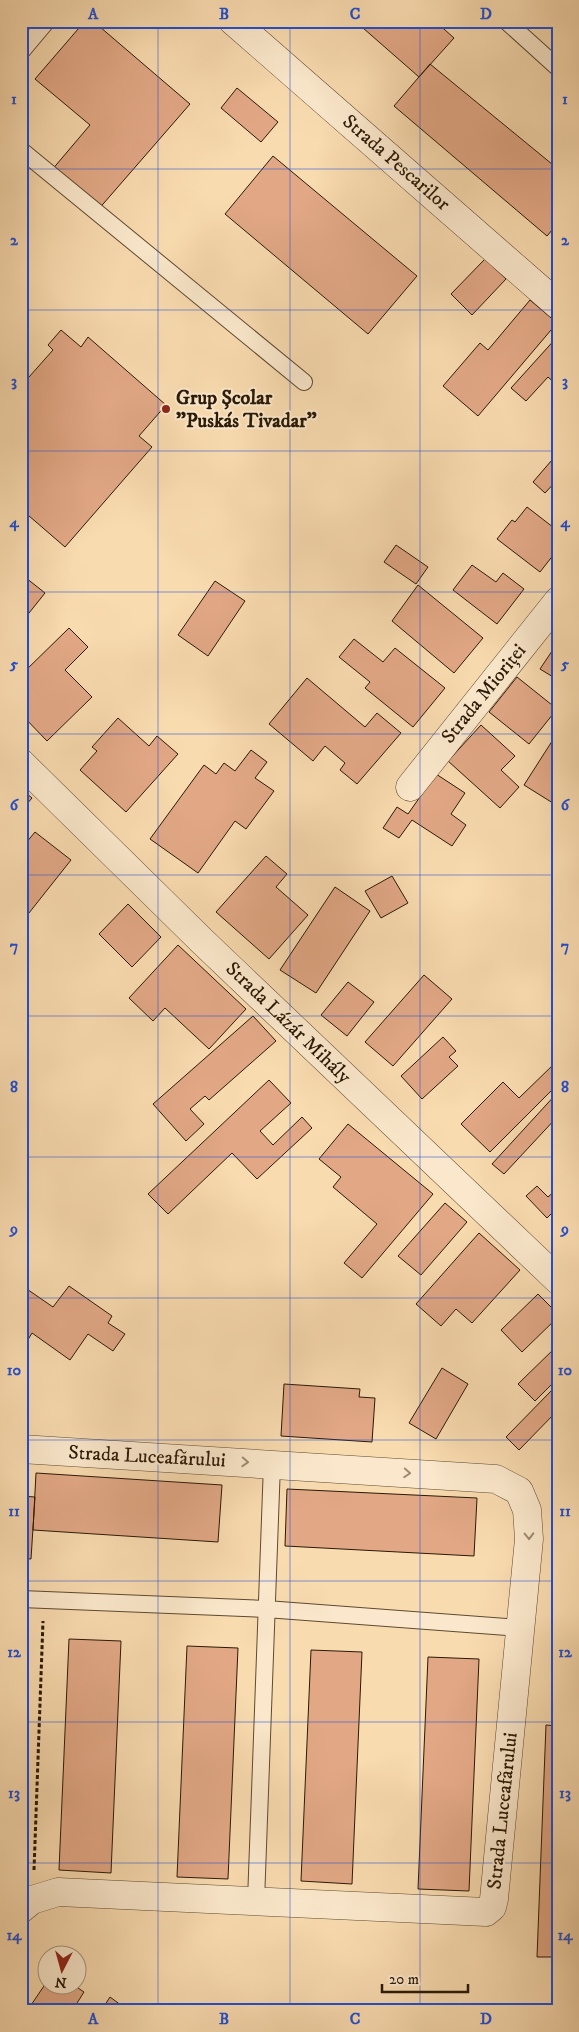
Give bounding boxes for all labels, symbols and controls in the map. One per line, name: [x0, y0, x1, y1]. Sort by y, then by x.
text: A: [87, 4, 99, 24]
text: B: [219, 4, 229, 24]
text: C: [350, 4, 360, 24]
text: D: [480, 4, 492, 24]
text: 1: [11, 89, 17, 109]
text: 1: [562, 89, 568, 109]
street label: Strada Pescarilor: [337, 109, 455, 217]
text: 2: [10, 230, 19, 250]
text: 2: [561, 230, 570, 250]
text: 3: [11, 371, 17, 391]
text: 3: [562, 371, 568, 391]
place label: Grup Școlar "Puskás Tivadar": [176, 386, 317, 434]
marker: Grup Școlar "Puskás Tivadar": [160, 403, 172, 415]
text: 4: [8, 512, 19, 532]
text: 4: [559, 512, 570, 532]
street label: Strada Mioriței: [436, 639, 532, 749]
text: 5: [9, 654, 18, 674]
text: 5: [560, 654, 569, 674]
text: 6: [10, 795, 20, 815]
text: 6: [561, 795, 571, 815]
text: 7: [10, 936, 18, 956]
text: 7: [561, 936, 569, 956]
street label: Strada Lázár Mihály: [220, 957, 356, 1090]
text: 8: [10, 1077, 18, 1097]
text: 8: [561, 1077, 569, 1097]
text: 9: [9, 1219, 18, 1239]
text: 9: [560, 1219, 569, 1239]
text: 10: [7, 1360, 22, 1380]
text: 10: [558, 1360, 573, 1380]
street label: Strada Luceafărului: [68, 1440, 226, 1474]
one-way arrow: [241, 1457, 249, 1468]
one-way arrow: [403, 1467, 411, 1478]
text: 11: [8, 1501, 20, 1521]
text: 11: [559, 1501, 571, 1521]
one-way arrow: [523, 1532, 534, 1540]
text: 12: [7, 1642, 22, 1662]
text: 12: [558, 1642, 573, 1662]
street label: Strada Luceafărului: [482, 1731, 524, 1891]
text: 13: [8, 1783, 20, 1803]
text: 13: [559, 1783, 571, 1803]
text: 14: [6, 1925, 22, 1945]
text: 14: [557, 1925, 573, 1945]
north arrow: [38, 1944, 88, 1994]
scale bar: [382, 1962, 468, 1994]
text: 20 m: [389, 1970, 419, 1989]
text: N: [54, 1972, 67, 1991]
text: A: [87, 2009, 99, 2029]
text: B: [219, 2009, 229, 2029]
text: C: [350, 2009, 360, 2029]
text: D: [480, 2009, 492, 2029]

